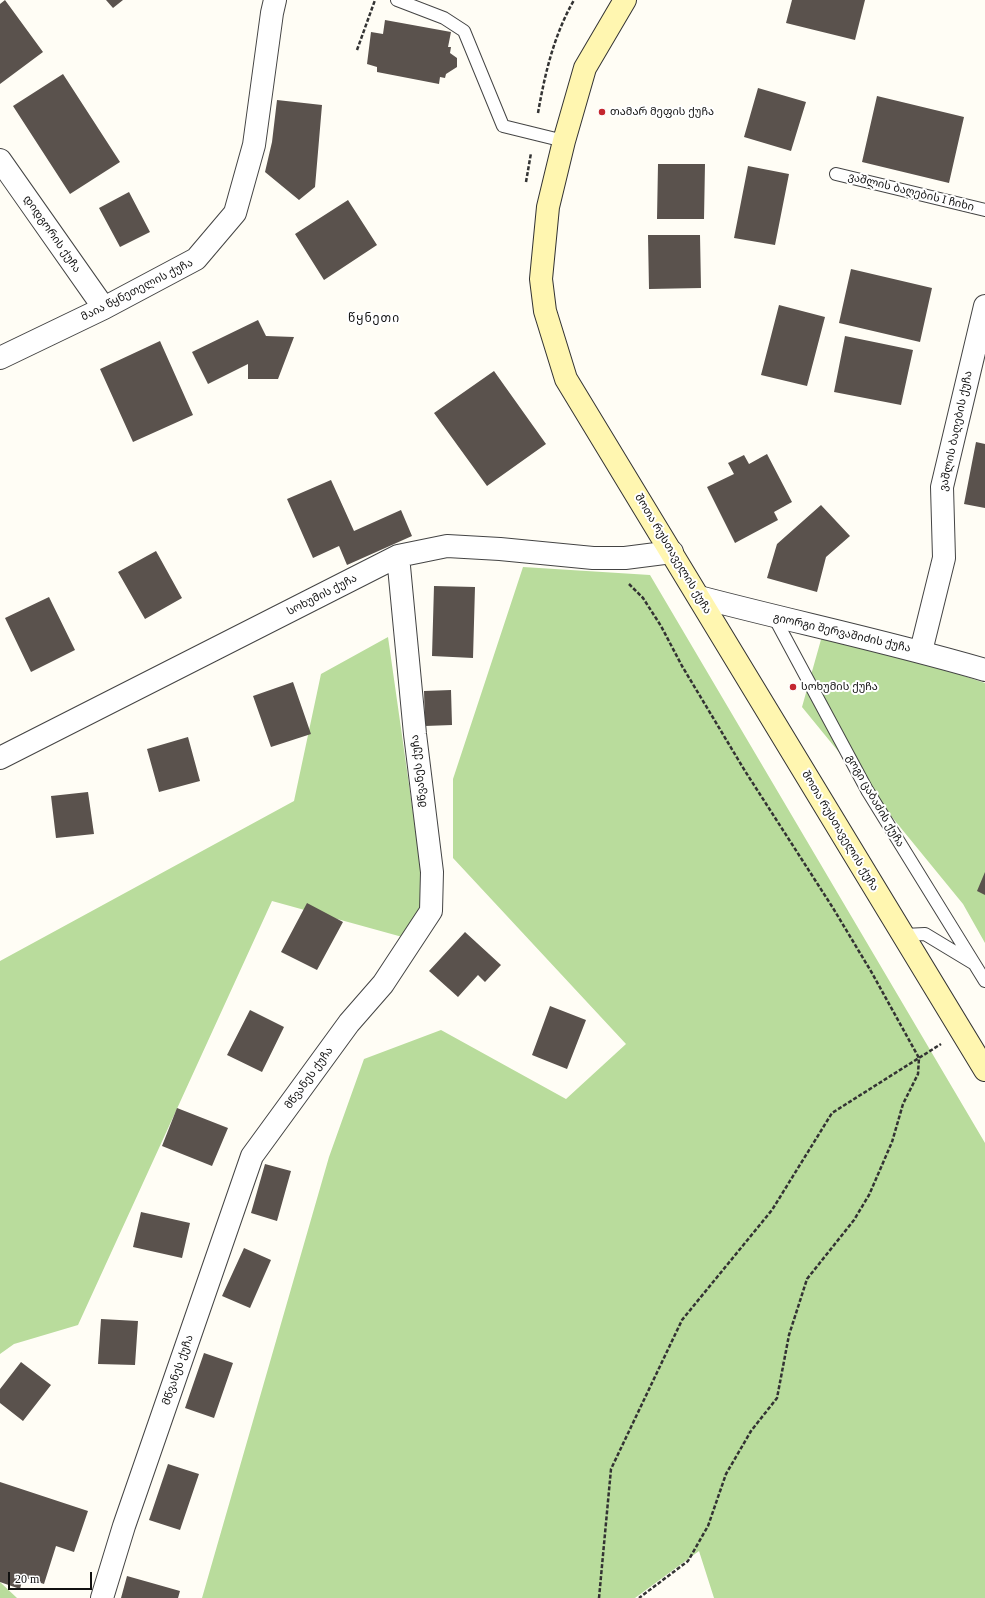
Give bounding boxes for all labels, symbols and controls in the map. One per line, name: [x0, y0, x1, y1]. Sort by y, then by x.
place label: თამარ მეფის ქუჩა: [610, 105, 714, 119]
marker: თამარ მეფის ქუჩა: [597, 107, 607, 117]
street label: ვაშლის ბაღების I ჩიხი: [847, 170, 975, 214]
street label: დიდგორის ქუჩა: [20, 193, 84, 275]
street label: მაია წყნეთელის ქუჩა: [79, 256, 195, 324]
district label: წყნეთი: [348, 312, 400, 326]
street label: ვაშლის ბაღების ქუჩა: [937, 370, 975, 492]
street label: შოთა რუსთაველის ქუჩა: [632, 492, 714, 616]
street label: სოხუმის ქუჩა: [285, 572, 359, 618]
street label: გიორგი შერვაშიძის ქუჩა: [772, 611, 912, 655]
place label: სოხუმის ქუჩა: [801, 680, 878, 694]
marker: სოხუმის ქუჩა: [788, 682, 798, 692]
street label: მწვანეს ქუჩა: [408, 734, 430, 808]
street label: გოგი ცაბაძის ქუჩა: [843, 752, 907, 850]
street label: შოთა რუსთაველის ქუჩა: [799, 769, 881, 893]
street label: მწვანეს ქუჩა: [282, 1044, 336, 1112]
street label: მწვანეს ქუჩა: [160, 1333, 196, 1407]
scale bar: [10, 1564, 94, 1590]
text: 20 m: [15, 1572, 39, 1586]

